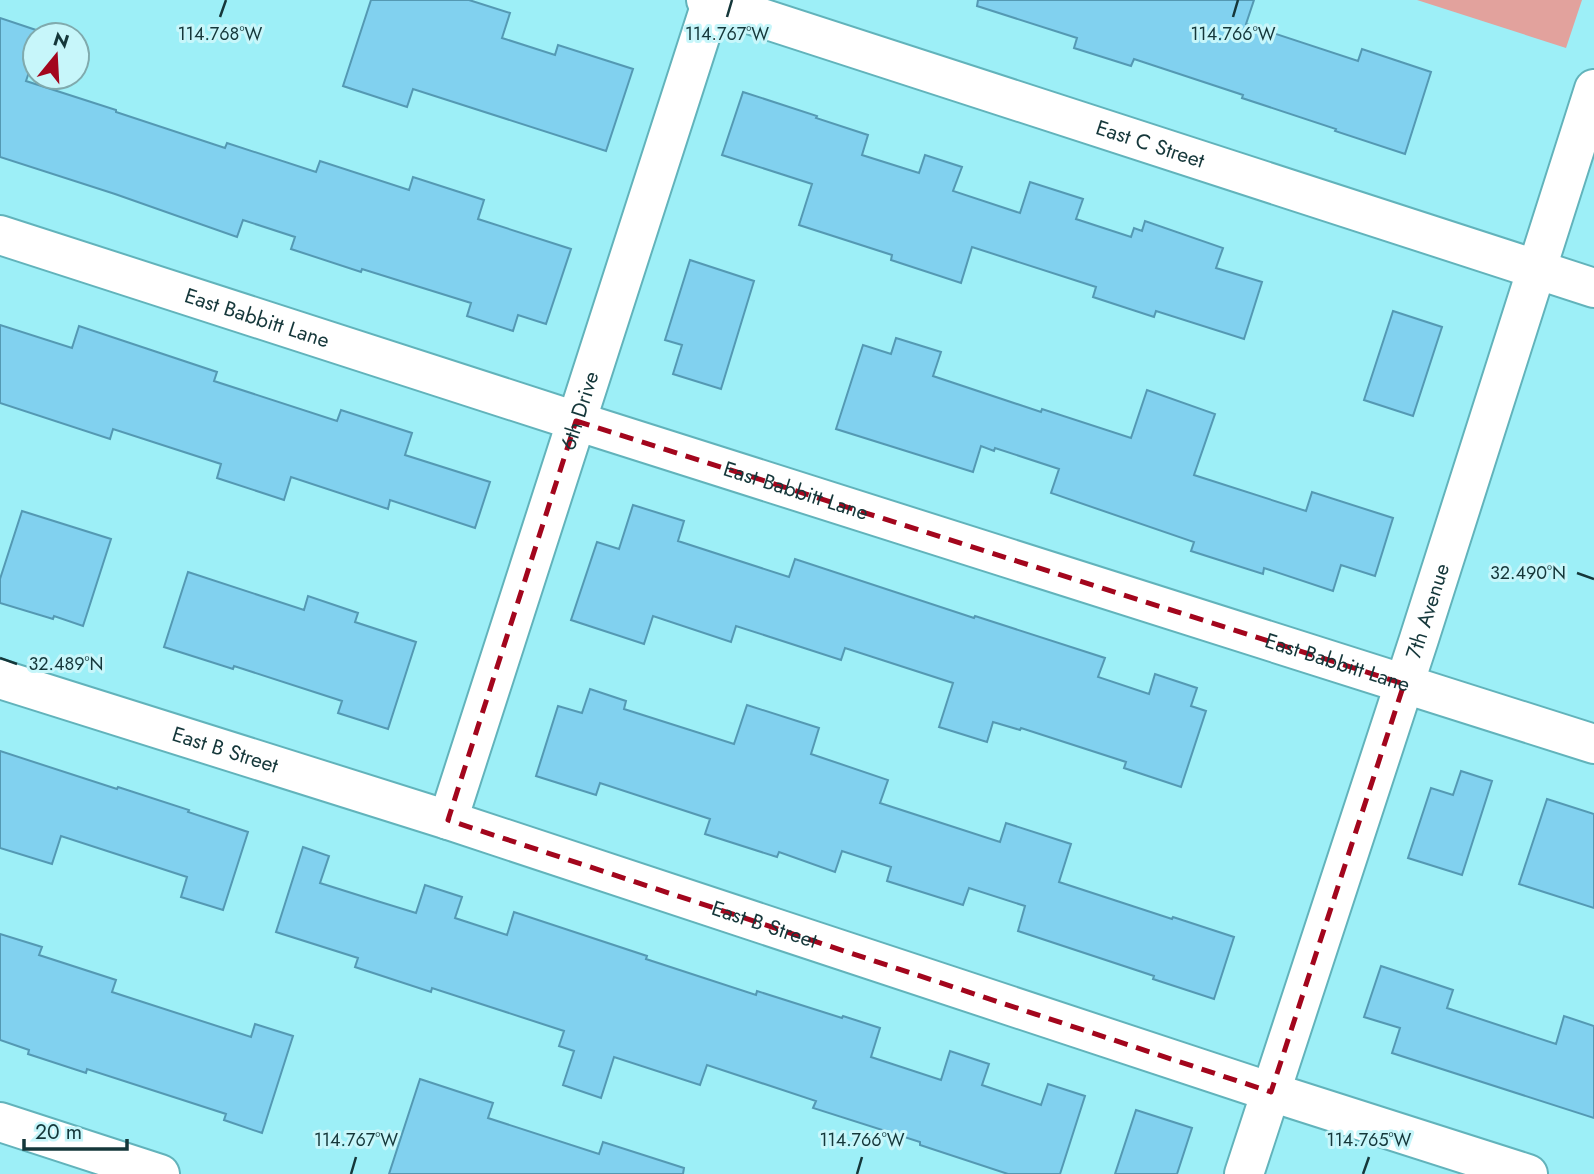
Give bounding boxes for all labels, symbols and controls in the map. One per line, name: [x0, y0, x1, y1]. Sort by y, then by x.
north arrow: [21, 21, 91, 91]
text: 114.768°W: [178, 21, 262, 47]
text: 114.767°W: [685, 21, 769, 47]
text: 114.766°W: [1190, 21, 1276, 47]
text: N: [50, 25, 72, 55]
street label: East C Street: [1092, 112, 1208, 176]
street label: East Babbitt Lane: [181, 281, 333, 355]
street label: 6th Drive: [553, 367, 607, 454]
street label: East Babbitt Lane: [720, 454, 872, 528]
street label: 7th Avenue: [1398, 559, 1457, 663]
text: 32.490°N: [1490, 560, 1566, 586]
street label: East Babbitt Lane: [1261, 625, 1414, 700]
text: 32.489°N: [28, 651, 104, 677]
street label: East B Street: [168, 719, 282, 781]
street label: East B Street: [708, 893, 821, 956]
scale bar: [24, 1108, 128, 1152]
text: 20 m: [35, 1117, 82, 1147]
text: 114.767°W: [314, 1127, 398, 1153]
text: 114.766°W: [819, 1127, 905, 1153]
text: 114.765°W: [1327, 1127, 1412, 1153]

